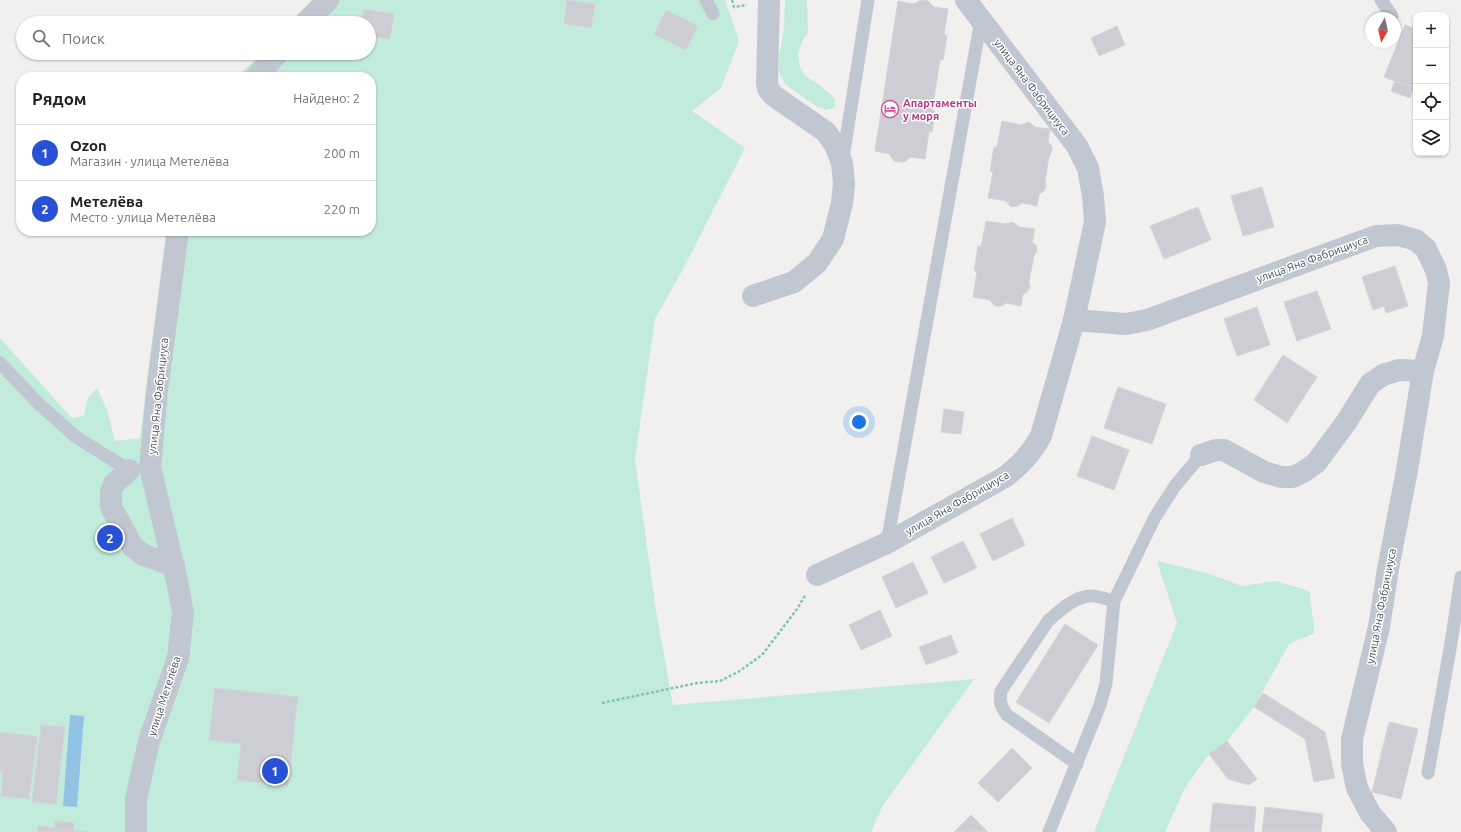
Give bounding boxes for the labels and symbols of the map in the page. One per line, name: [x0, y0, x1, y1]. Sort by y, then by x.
north arrow: [1365, 12, 1401, 48]
street label: улица Яна Фабрициуса: [992, 36, 1072, 138]
place label: Апартаменты у моря: [903, 97, 977, 122]
hotel icon: Апартаменты у моря: [880, 99, 900, 119]
street label: улица Яна Фабрициуса: [1255, 233, 1369, 285]
street label: улица Яна Фабрициуса: [146, 337, 170, 455]
your location: [849, 412, 869, 432]
street label: улица Яна Фабрициуса: [903, 468, 1011, 538]
pin: 2: [97, 523, 123, 553]
street label: улица Яна Фабрициуса: [1364, 547, 1398, 665]
street label: улица Метелёва: [145, 654, 183, 738]
pin: 1: [262, 756, 288, 786]

